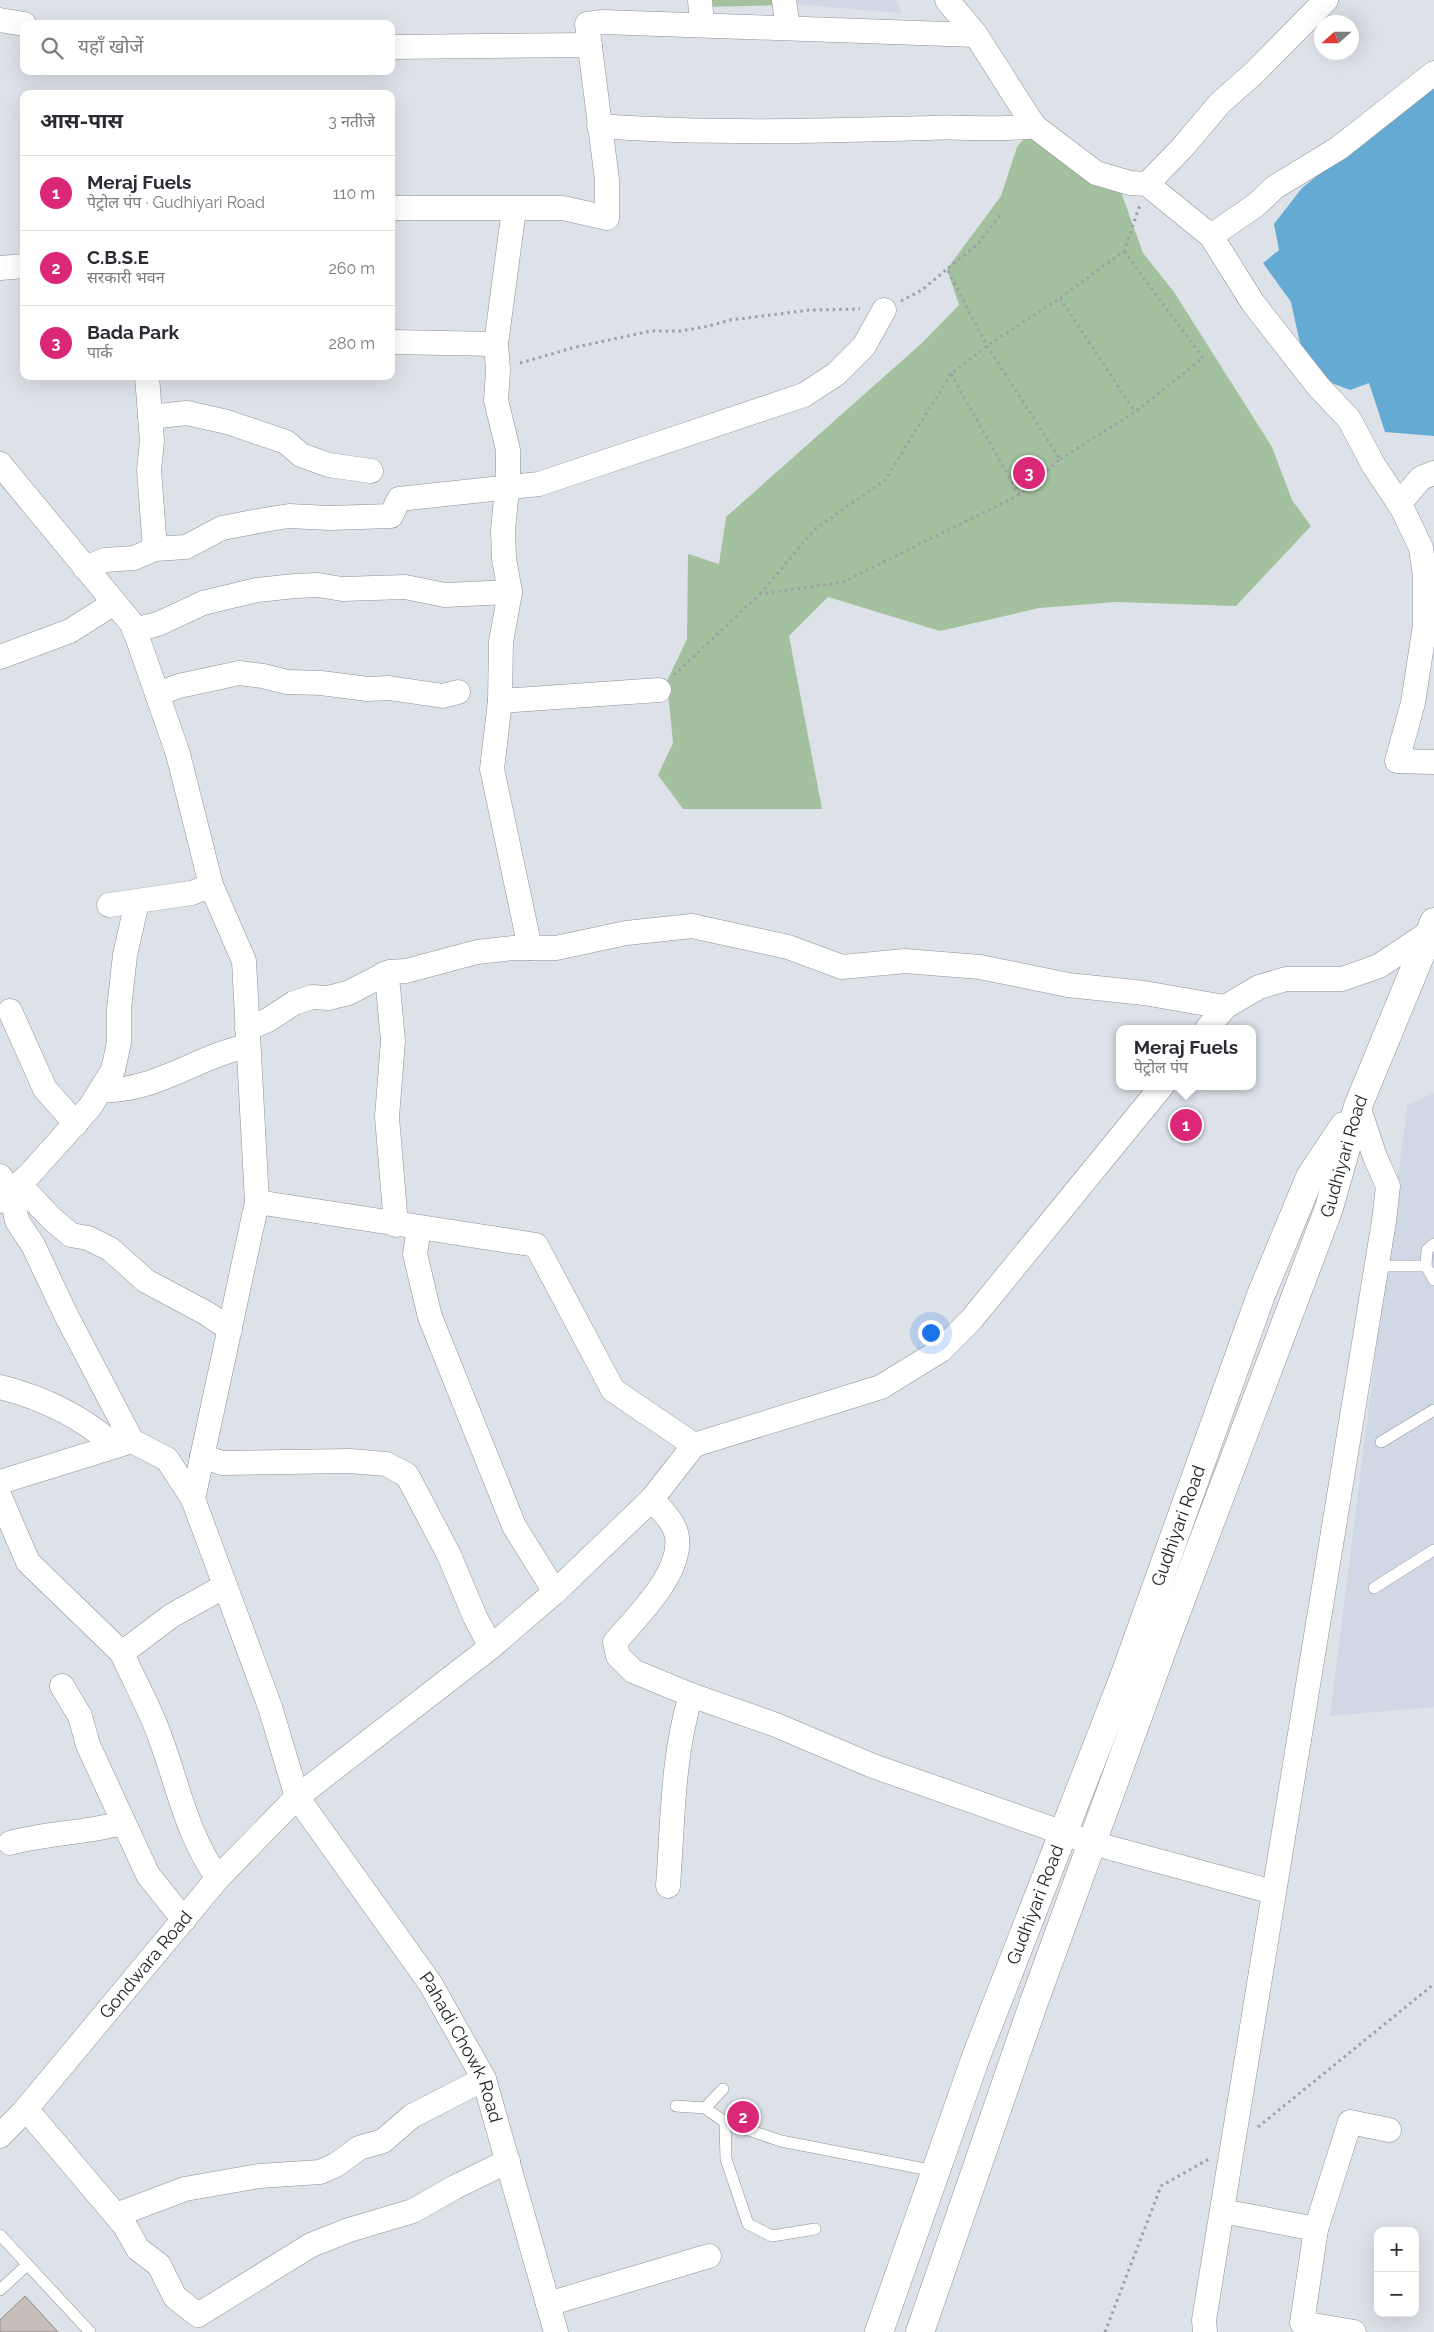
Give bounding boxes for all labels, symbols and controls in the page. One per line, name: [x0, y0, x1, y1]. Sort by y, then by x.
north arrow: [1314, 15, 1359, 60]
search box: [20, 20, 395, 75]
icon: search: [38, 34, 66, 62]
text: यहाँ खोजें: [78, 35, 143, 57]
text: आस-पास: [40, 108, 123, 133]
text: 3 नतीजे: [328, 112, 375, 131]
text: Meraj Fuels: [87, 171, 191, 193]
text: 1: [52, 184, 60, 203]
text: 110 m: [333, 184, 375, 203]
text: पेट्रोल पंप · Gudhiyari Road: [87, 193, 265, 212]
text: C.B.S.E: [87, 246, 149, 268]
text: 2: [51, 259, 61, 278]
text: 260 m: [328, 259, 375, 278]
text: सरकारी भवन: [87, 268, 165, 287]
text: Bada Park: [87, 321, 179, 343]
text: 3: [52, 334, 60, 353]
text: 280 m: [329, 334, 375, 353]
text: पार्क: [87, 343, 113, 362]
pin: 3: [1013, 454, 1045, 492]
popup: [1116, 1025, 1256, 1090]
text: Meraj Fuels: [1134, 1036, 1238, 1058]
text: पेट्रोल पंप: [1134, 1058, 1188, 1077]
street label: Gudhiyari Road: [1315, 1092, 1371, 1220]
pin: 1: [1170, 1106, 1202, 1144]
your location: [918, 1320, 944, 1346]
street label: Gudhiyari Road: [1146, 1463, 1209, 1589]
street label: Gudhiyari Road: [1002, 1842, 1068, 1967]
street label: Gondwara Road: [95, 1906, 196, 2022]
street label: Pahadi Chowk Road: [415, 1968, 507, 2125]
pin: 2: [727, 2098, 759, 2136]
map controls: [1374, 2227, 1419, 2317]
button: +: [1374, 2227, 1419, 2272]
button: −: [1374, 2272, 1419, 2317]

